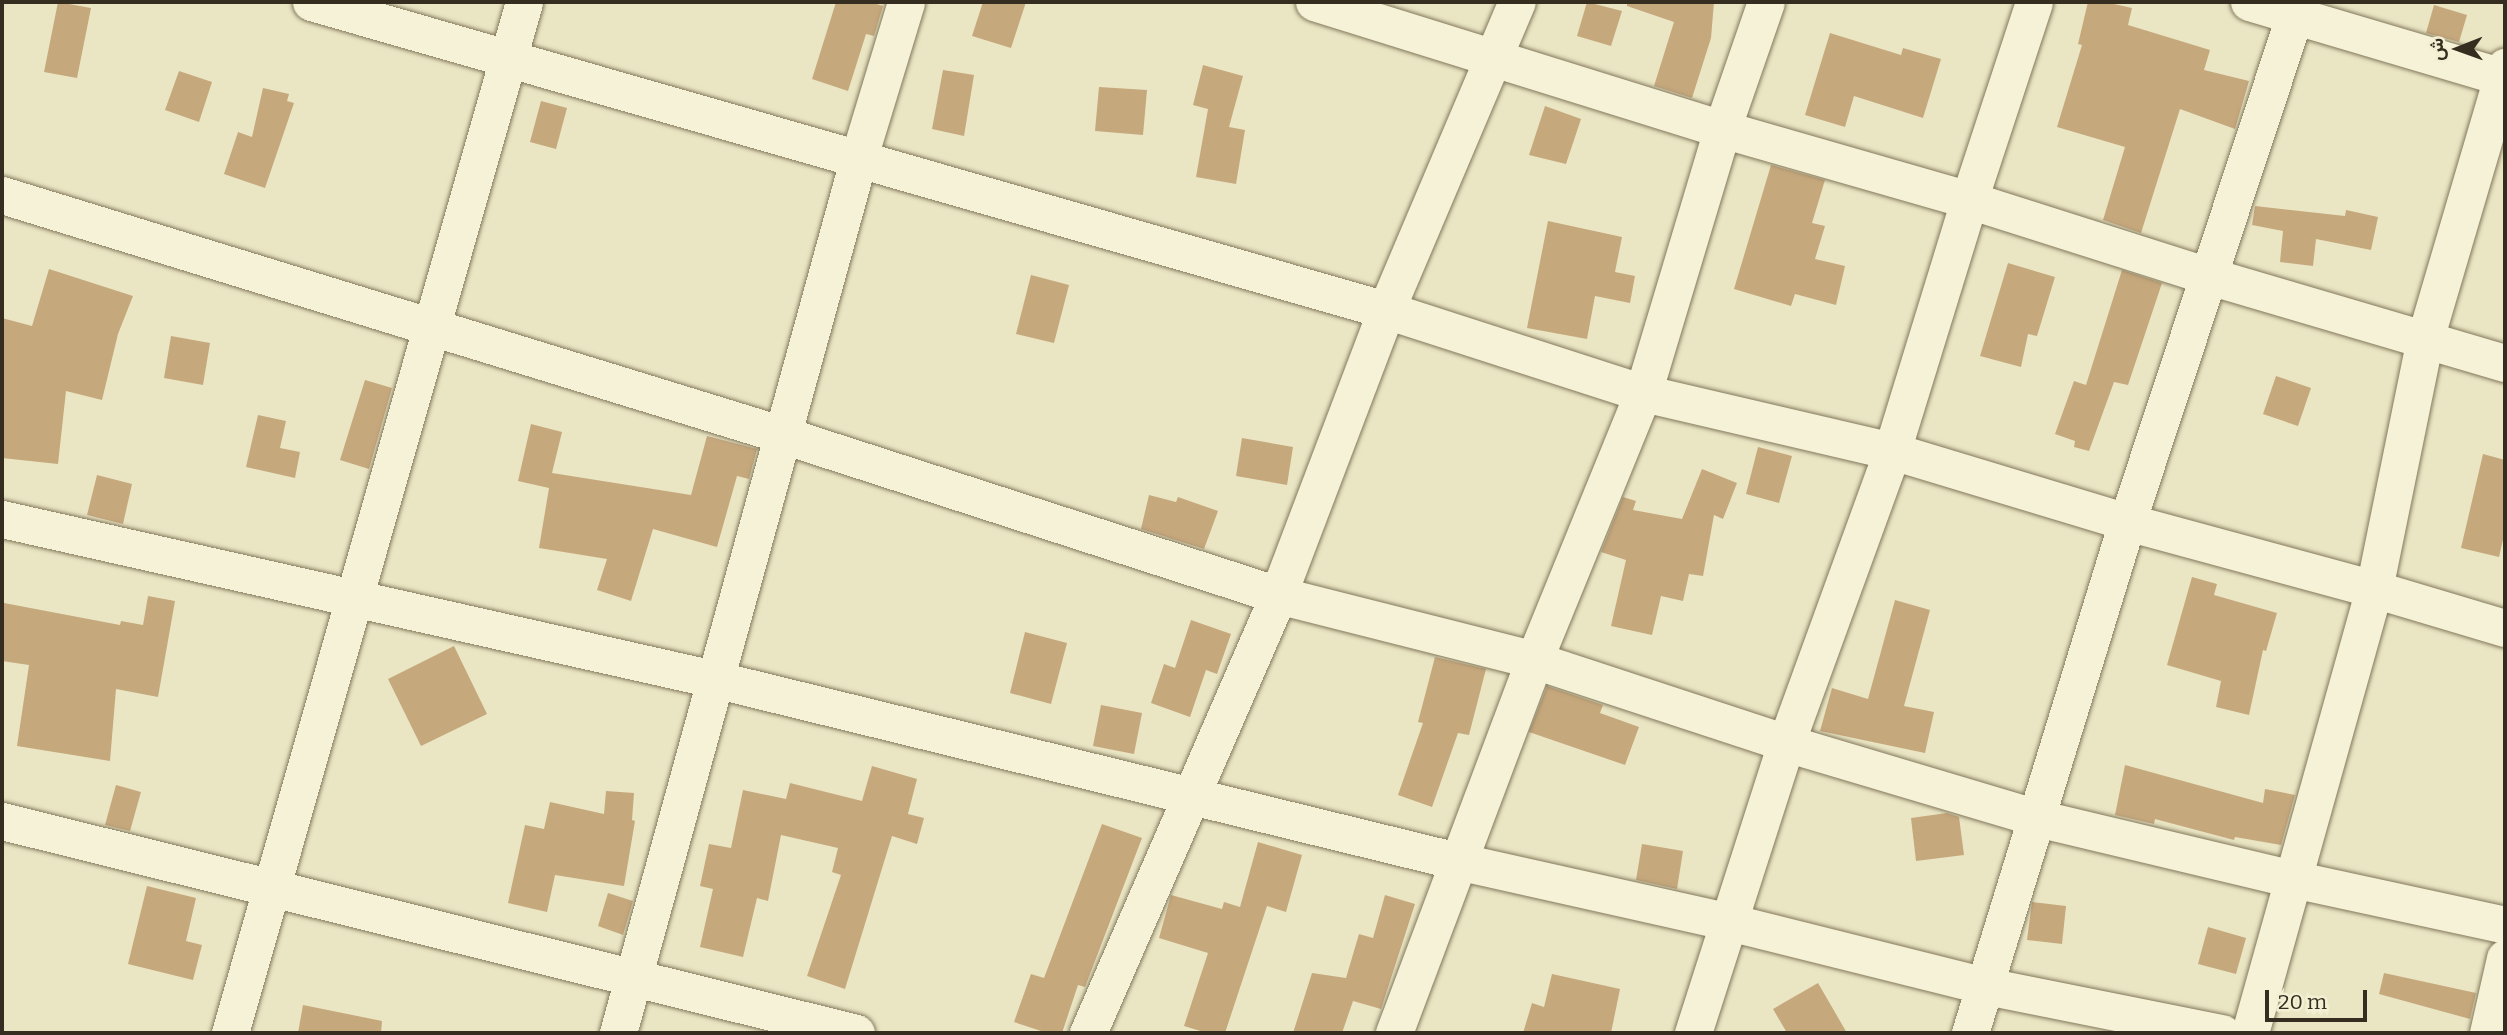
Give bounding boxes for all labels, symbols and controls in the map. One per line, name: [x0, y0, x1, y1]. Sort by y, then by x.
north arrow: [2423, 14, 2493, 84]
text: ش: [2425, 38, 2448, 61]
scale bar: [2269, 976, 2370, 1020]
text: 20 m: [2278, 989, 2327, 1015]

